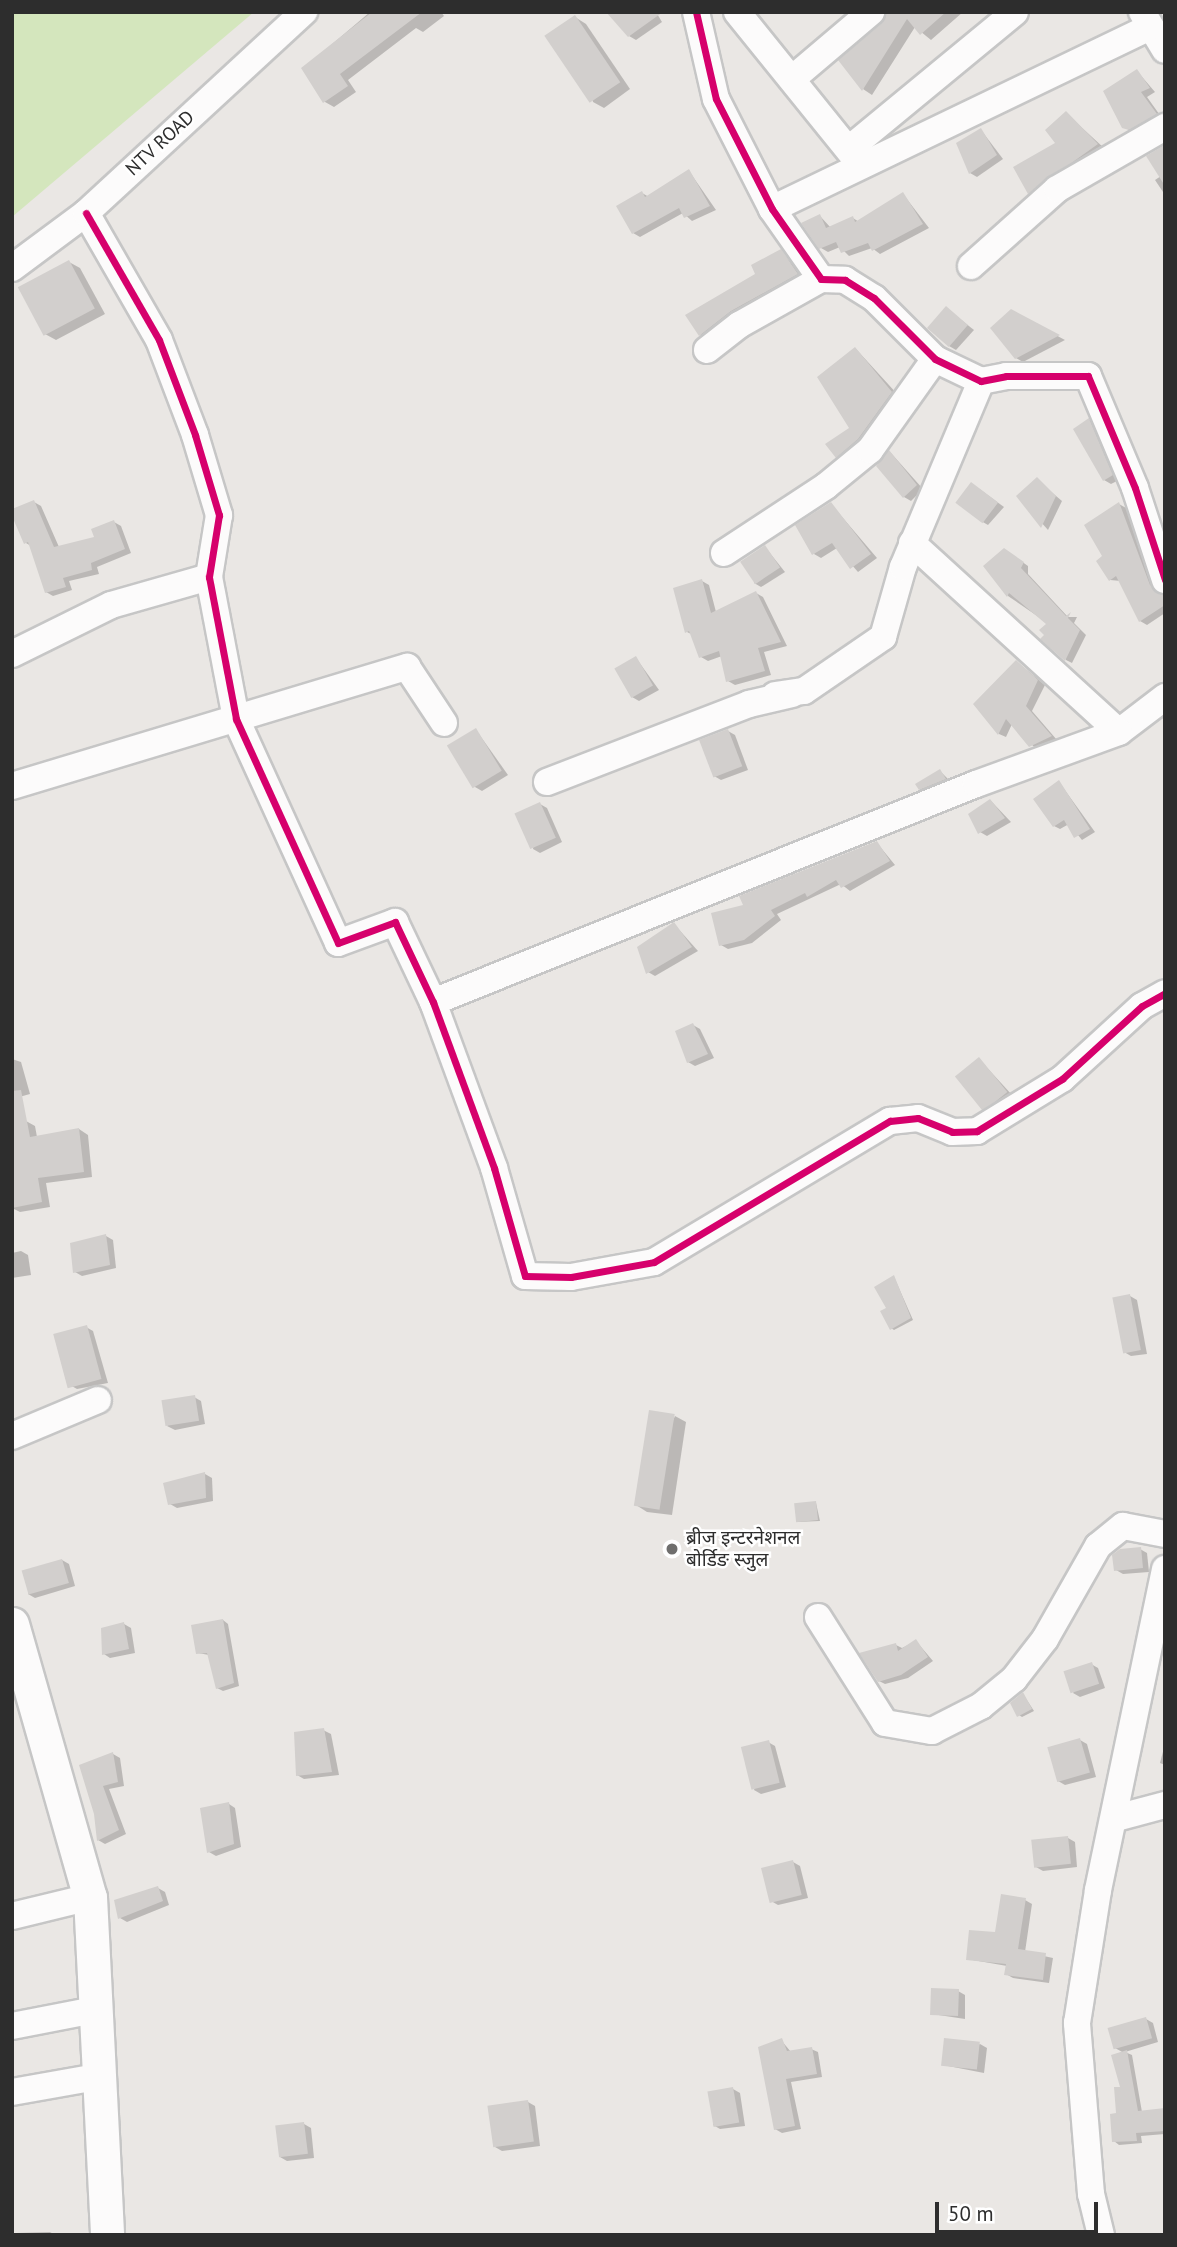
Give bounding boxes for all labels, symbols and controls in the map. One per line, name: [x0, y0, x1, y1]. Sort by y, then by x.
street label: NTV ROAD: [121, 105, 199, 181]
place label: ब्रीज इन्टरनेशनल बोर्डिङ स्जुल: [686, 1527, 800, 1571]
marker: ब्रीज इन्टरनेशनल बोर्डिङ स्जुल: [664, 1541, 680, 1557]
scale bar: [939, 2188, 1102, 2232]
text: 50 m: [948, 2200, 994, 2227]

